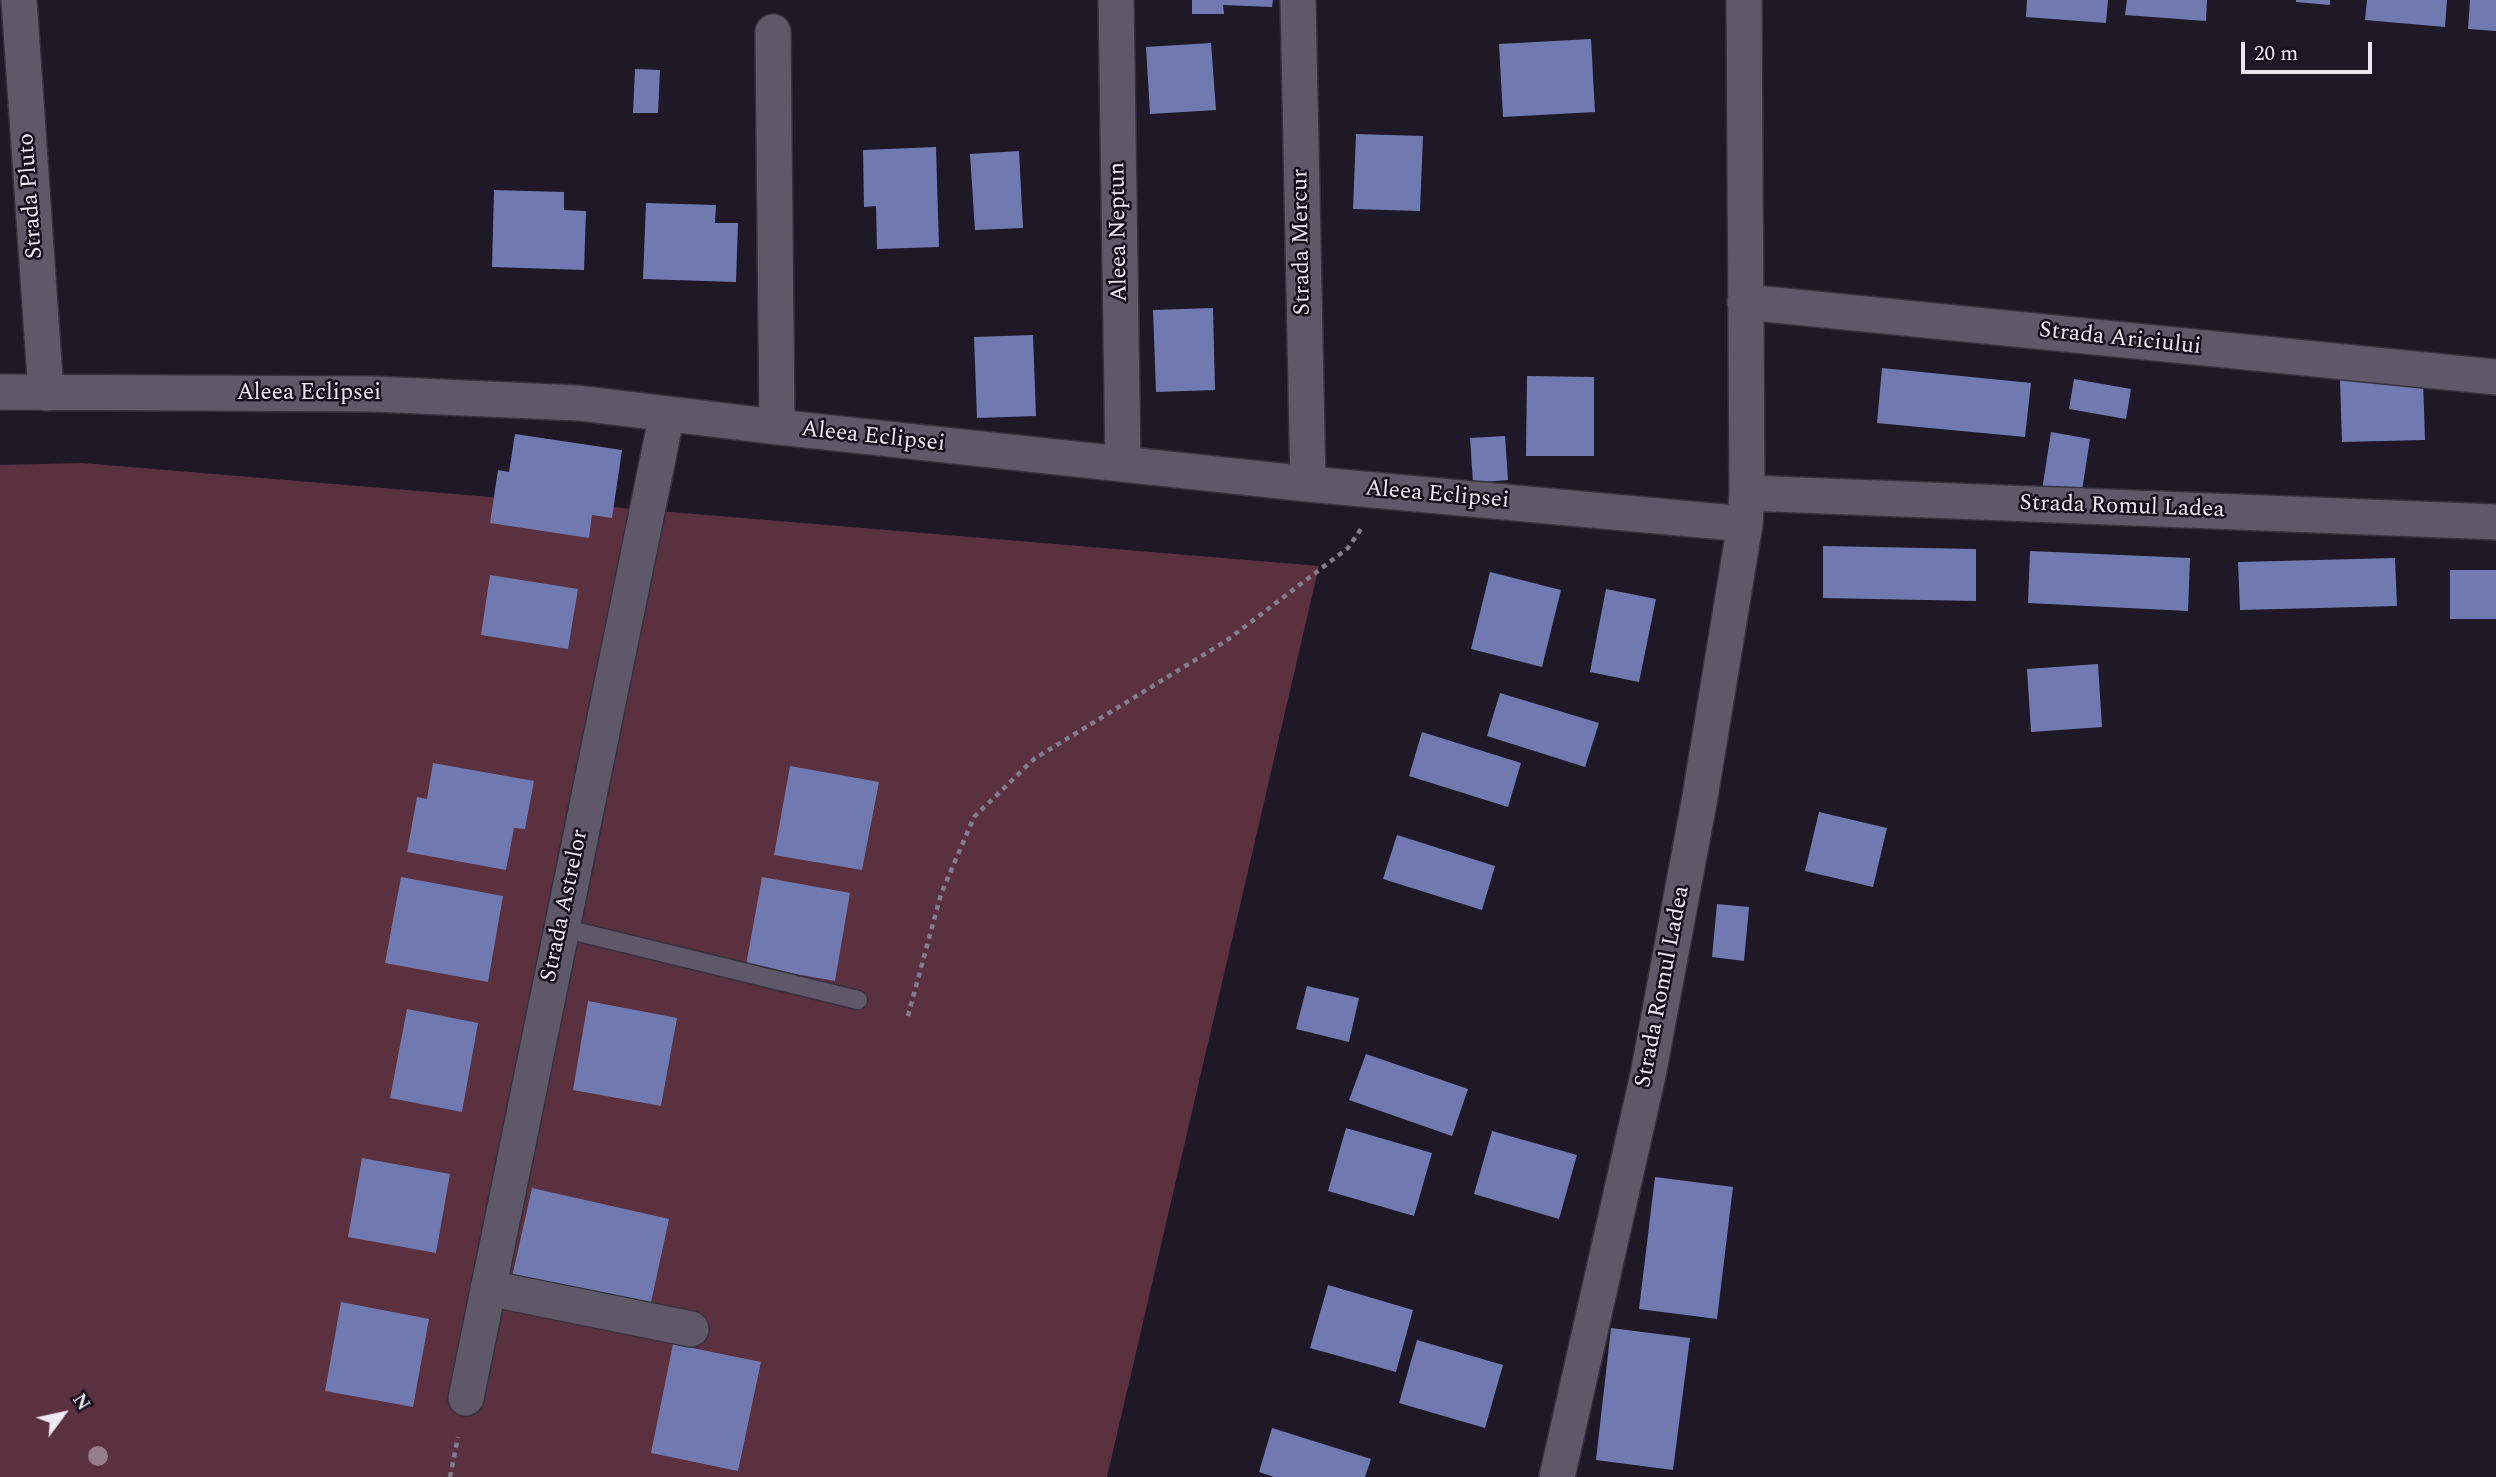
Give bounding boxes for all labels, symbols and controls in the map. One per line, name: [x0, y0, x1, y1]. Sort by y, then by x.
scale bar: [2244, 28, 2375, 72]
text: 20 m: [2254, 38, 2298, 70]
street label: Strada Pluto: [14, 132, 50, 260]
street label: Aleea Neptun: [1105, 162, 1135, 302]
street label: Strada Mercur: [1288, 168, 1318, 316]
street label: Strada Ariciului: [2038, 318, 2202, 362]
street label: Aleea Eclipsei: [237, 380, 381, 408]
street label: Aleea Eclipsei: [800, 417, 946, 459]
street label: Aleea Eclipsei: [1364, 476, 1510, 516]
street label: Strada Romul Ladea: [2019, 491, 2225, 525]
street label: Strada Astrelor: [536, 827, 596, 985]
street label: Strada Romul Ladea: [1631, 884, 1697, 1090]
north arrow: [28, 1379, 98, 1449]
text: N: [65, 1388, 97, 1417]

